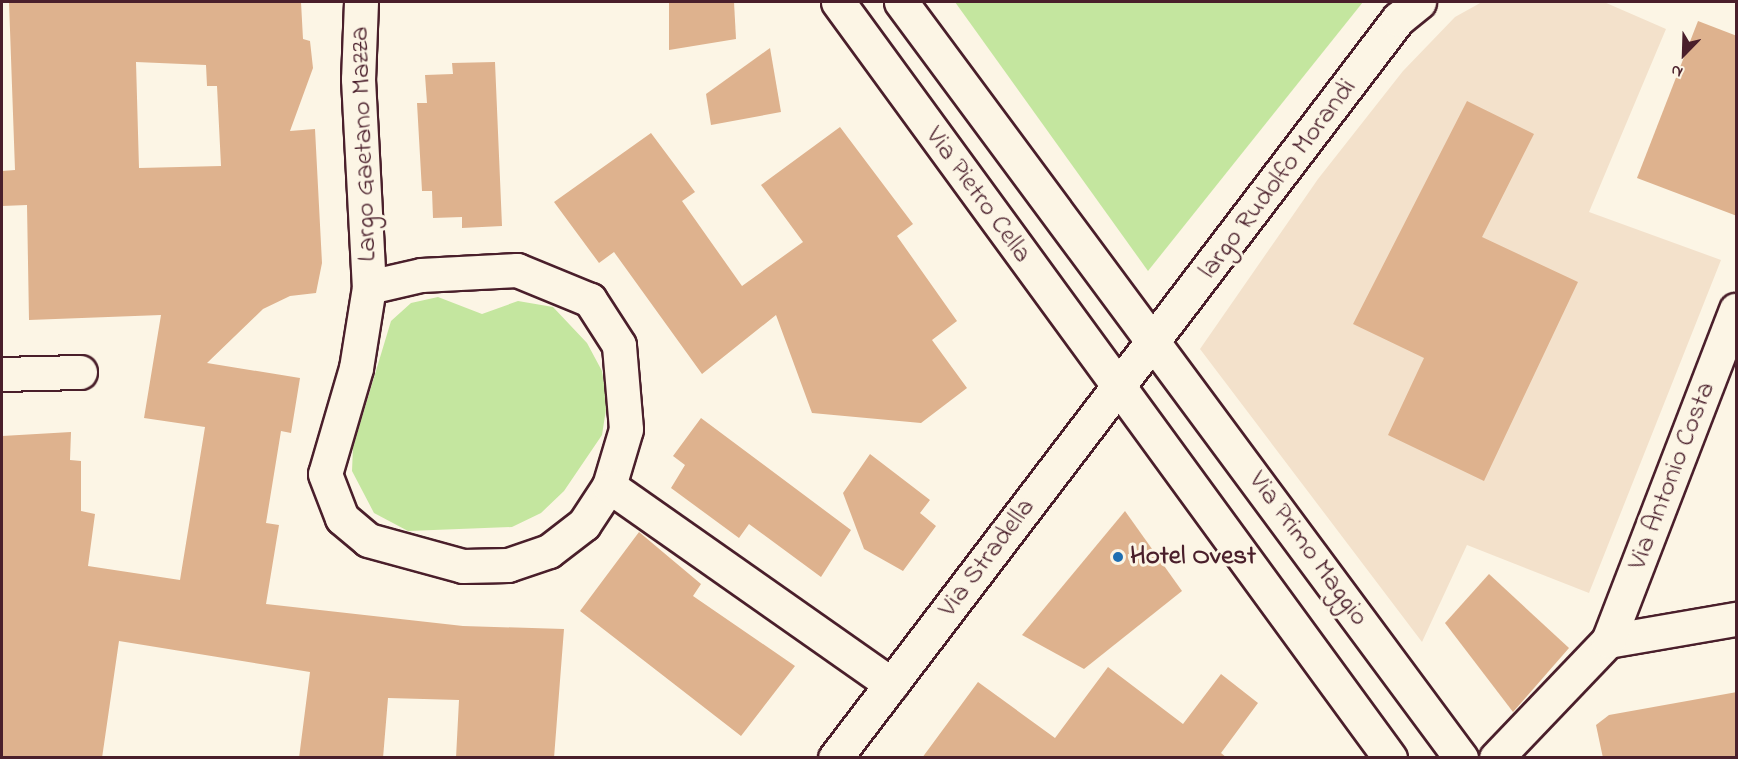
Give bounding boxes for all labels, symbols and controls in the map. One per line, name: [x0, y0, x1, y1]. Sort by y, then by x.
north arrow: [1654, 24, 1714, 84]
street label: Largo Gaetano Mazza: [344, 26, 384, 262]
text: N: [1667, 57, 1687, 84]
street label: largo Rudolfo Morandi: [1192, 73, 1364, 285]
street label: Via Pietro Cella: [918, 121, 1038, 269]
street label: Via Antonio Costa: [1621, 378, 1723, 574]
street label: Via Primo Maggio: [1241, 465, 1375, 633]
street label: Via Stradella: [932, 492, 1042, 624]
place label: Hotel Ovest: [1130, 541, 1256, 573]
marker: Hotel Ovest: [1111, 550, 1125, 564]

